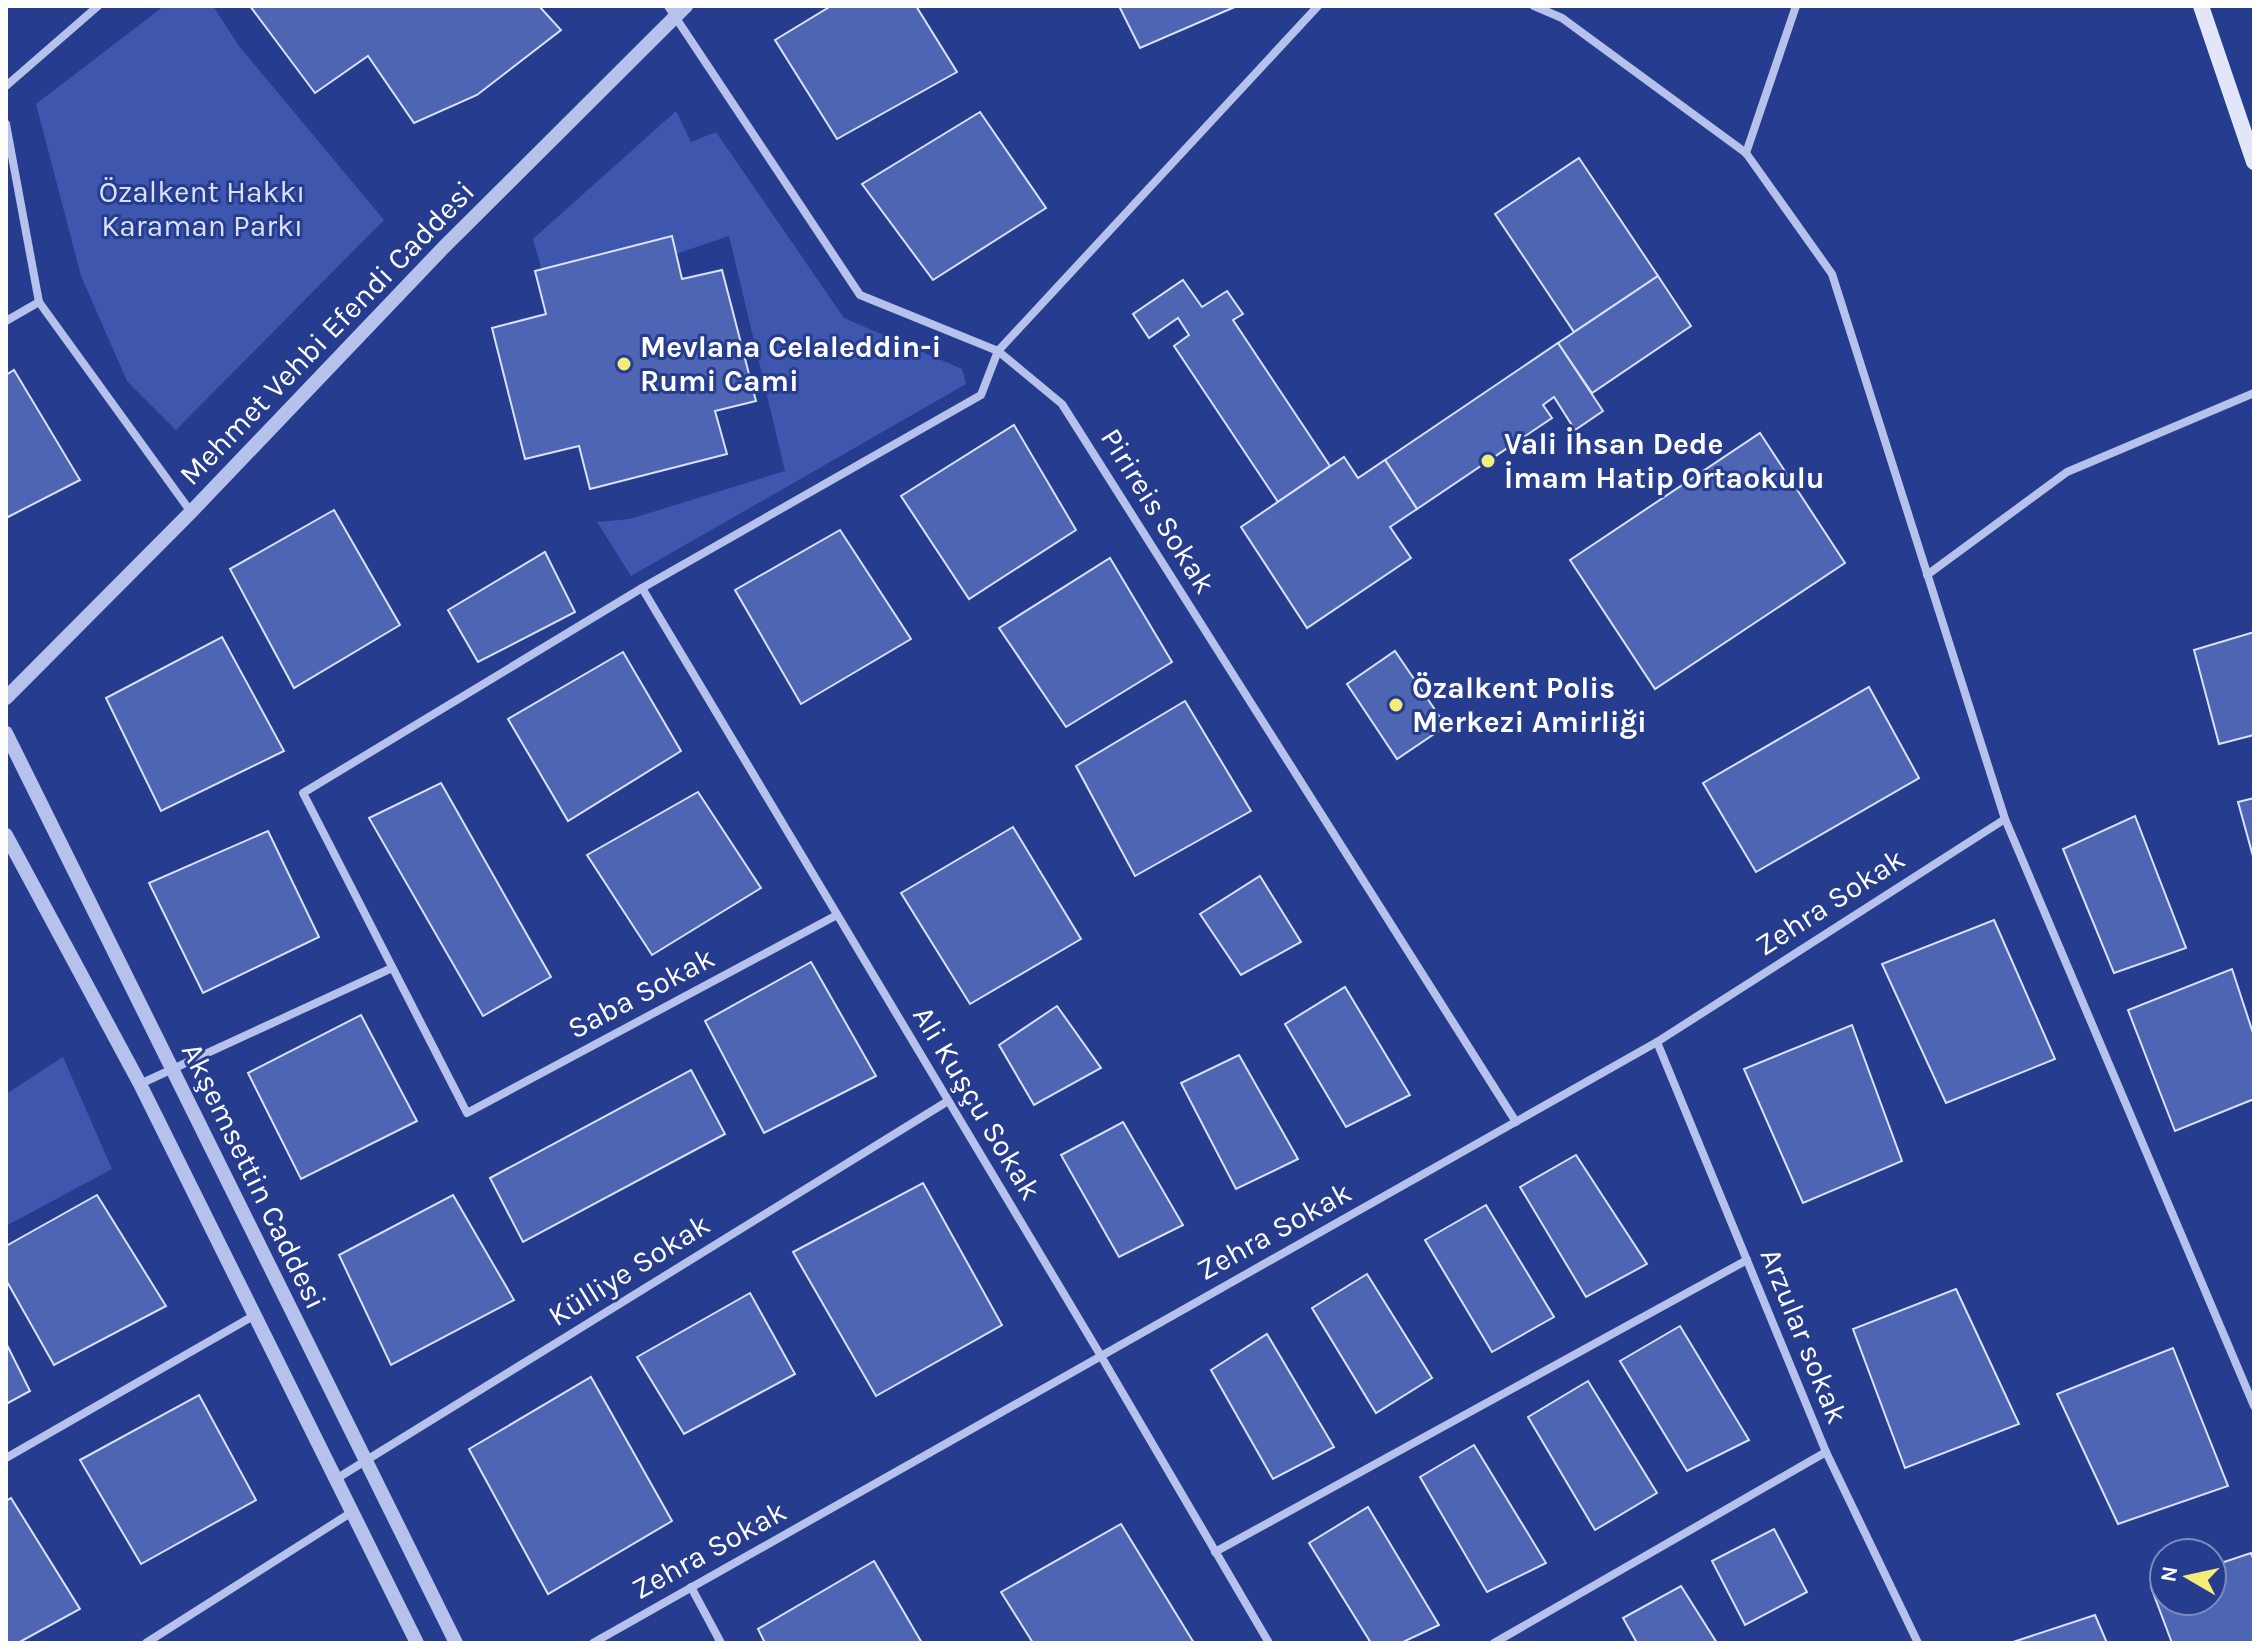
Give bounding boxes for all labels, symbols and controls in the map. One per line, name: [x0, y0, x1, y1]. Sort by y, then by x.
street label: Mehmet Vehbi Efendi Caddesi: [172, 173, 482, 493]
park label: Özalkent Hakkı Karaman Parkı: [99, 174, 305, 244]
place label: Mevlana Celaleddin-i Rumi Cami: [640, 329, 941, 399]
marker: Mevlana Celaleddin-i Rumi Cami: [615, 355, 633, 373]
street label: Pirireis Sokak: [1093, 422, 1223, 600]
place label: Vali İhsan Dede İmam Hatip Ortaokulu: [1504, 426, 1825, 496]
marker: Vali İhsan Dede İmam Hatip Ortaokulu: [1479, 452, 1497, 470]
place label: Özalkent Polis Merkezi Amirliği: [1412, 670, 1647, 740]
marker: Özalkent Polis Merkezi Amirliği: [1387, 696, 1405, 714]
street label: Zehra Sokak: [1749, 840, 1911, 964]
street label: Saba Sokak: [562, 939, 720, 1047]
street label: Ali Kuşçu Sokak: [905, 1000, 1049, 1206]
street label: Akşemsettin Caddesi: [174, 1037, 334, 1315]
street label: Zehra Sokak: [1191, 1174, 1357, 1288]
street label: Külliye Sokak: [542, 1206, 716, 1334]
street label: Arzular sokak: [1752, 1243, 1856, 1429]
street label: Zehra Sokak: [626, 1493, 792, 1607]
north arrow: [2148, 1537, 2228, 1617]
text: N: [2155, 1564, 2183, 1584]

